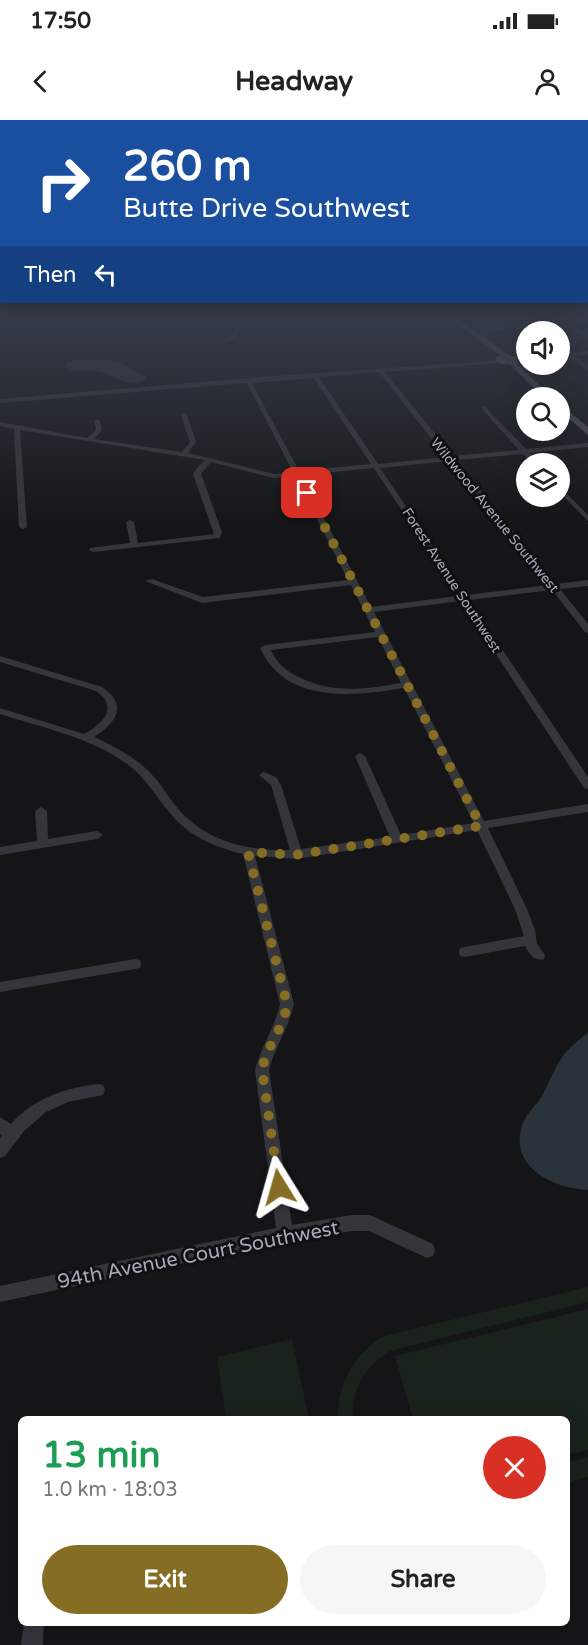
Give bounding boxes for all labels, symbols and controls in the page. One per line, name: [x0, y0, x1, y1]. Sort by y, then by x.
text: 17:50: [30, 8, 91, 34]
icon: back: [24, 65, 57, 98]
text: Headway: [235, 65, 353, 98]
icon: person: [531, 65, 564, 98]
text: 260 m: [123, 141, 252, 192]
icon: right: [24, 144, 102, 222]
text: Butte Drive Southwest: [123, 192, 410, 225]
icon: left: [89, 258, 122, 291]
text: Then: [24, 262, 77, 288]
map controls: [516, 321, 570, 507]
button: sound: [516, 321, 570, 375]
button: search: [516, 387, 570, 441]
street label: Wildwood Avenue Southwest: [427, 434, 563, 597]
button: layers: [516, 453, 570, 507]
pin: [281, 467, 332, 518]
icon: arrive: [290, 476, 323, 509]
street label: Forest Avenue Southwest: [398, 505, 505, 656]
position arrow: [247, 1155, 311, 1219]
street label: 94th Avenue Court Southwest: [56, 1216, 341, 1294]
text: 13 min: [42, 1434, 161, 1477]
button: close: [483, 1436, 546, 1499]
text: 1.0 km · 18:03: [42, 1478, 178, 1502]
button: Exit: [42, 1545, 288, 1614]
button: Share: [300, 1545, 546, 1614]

